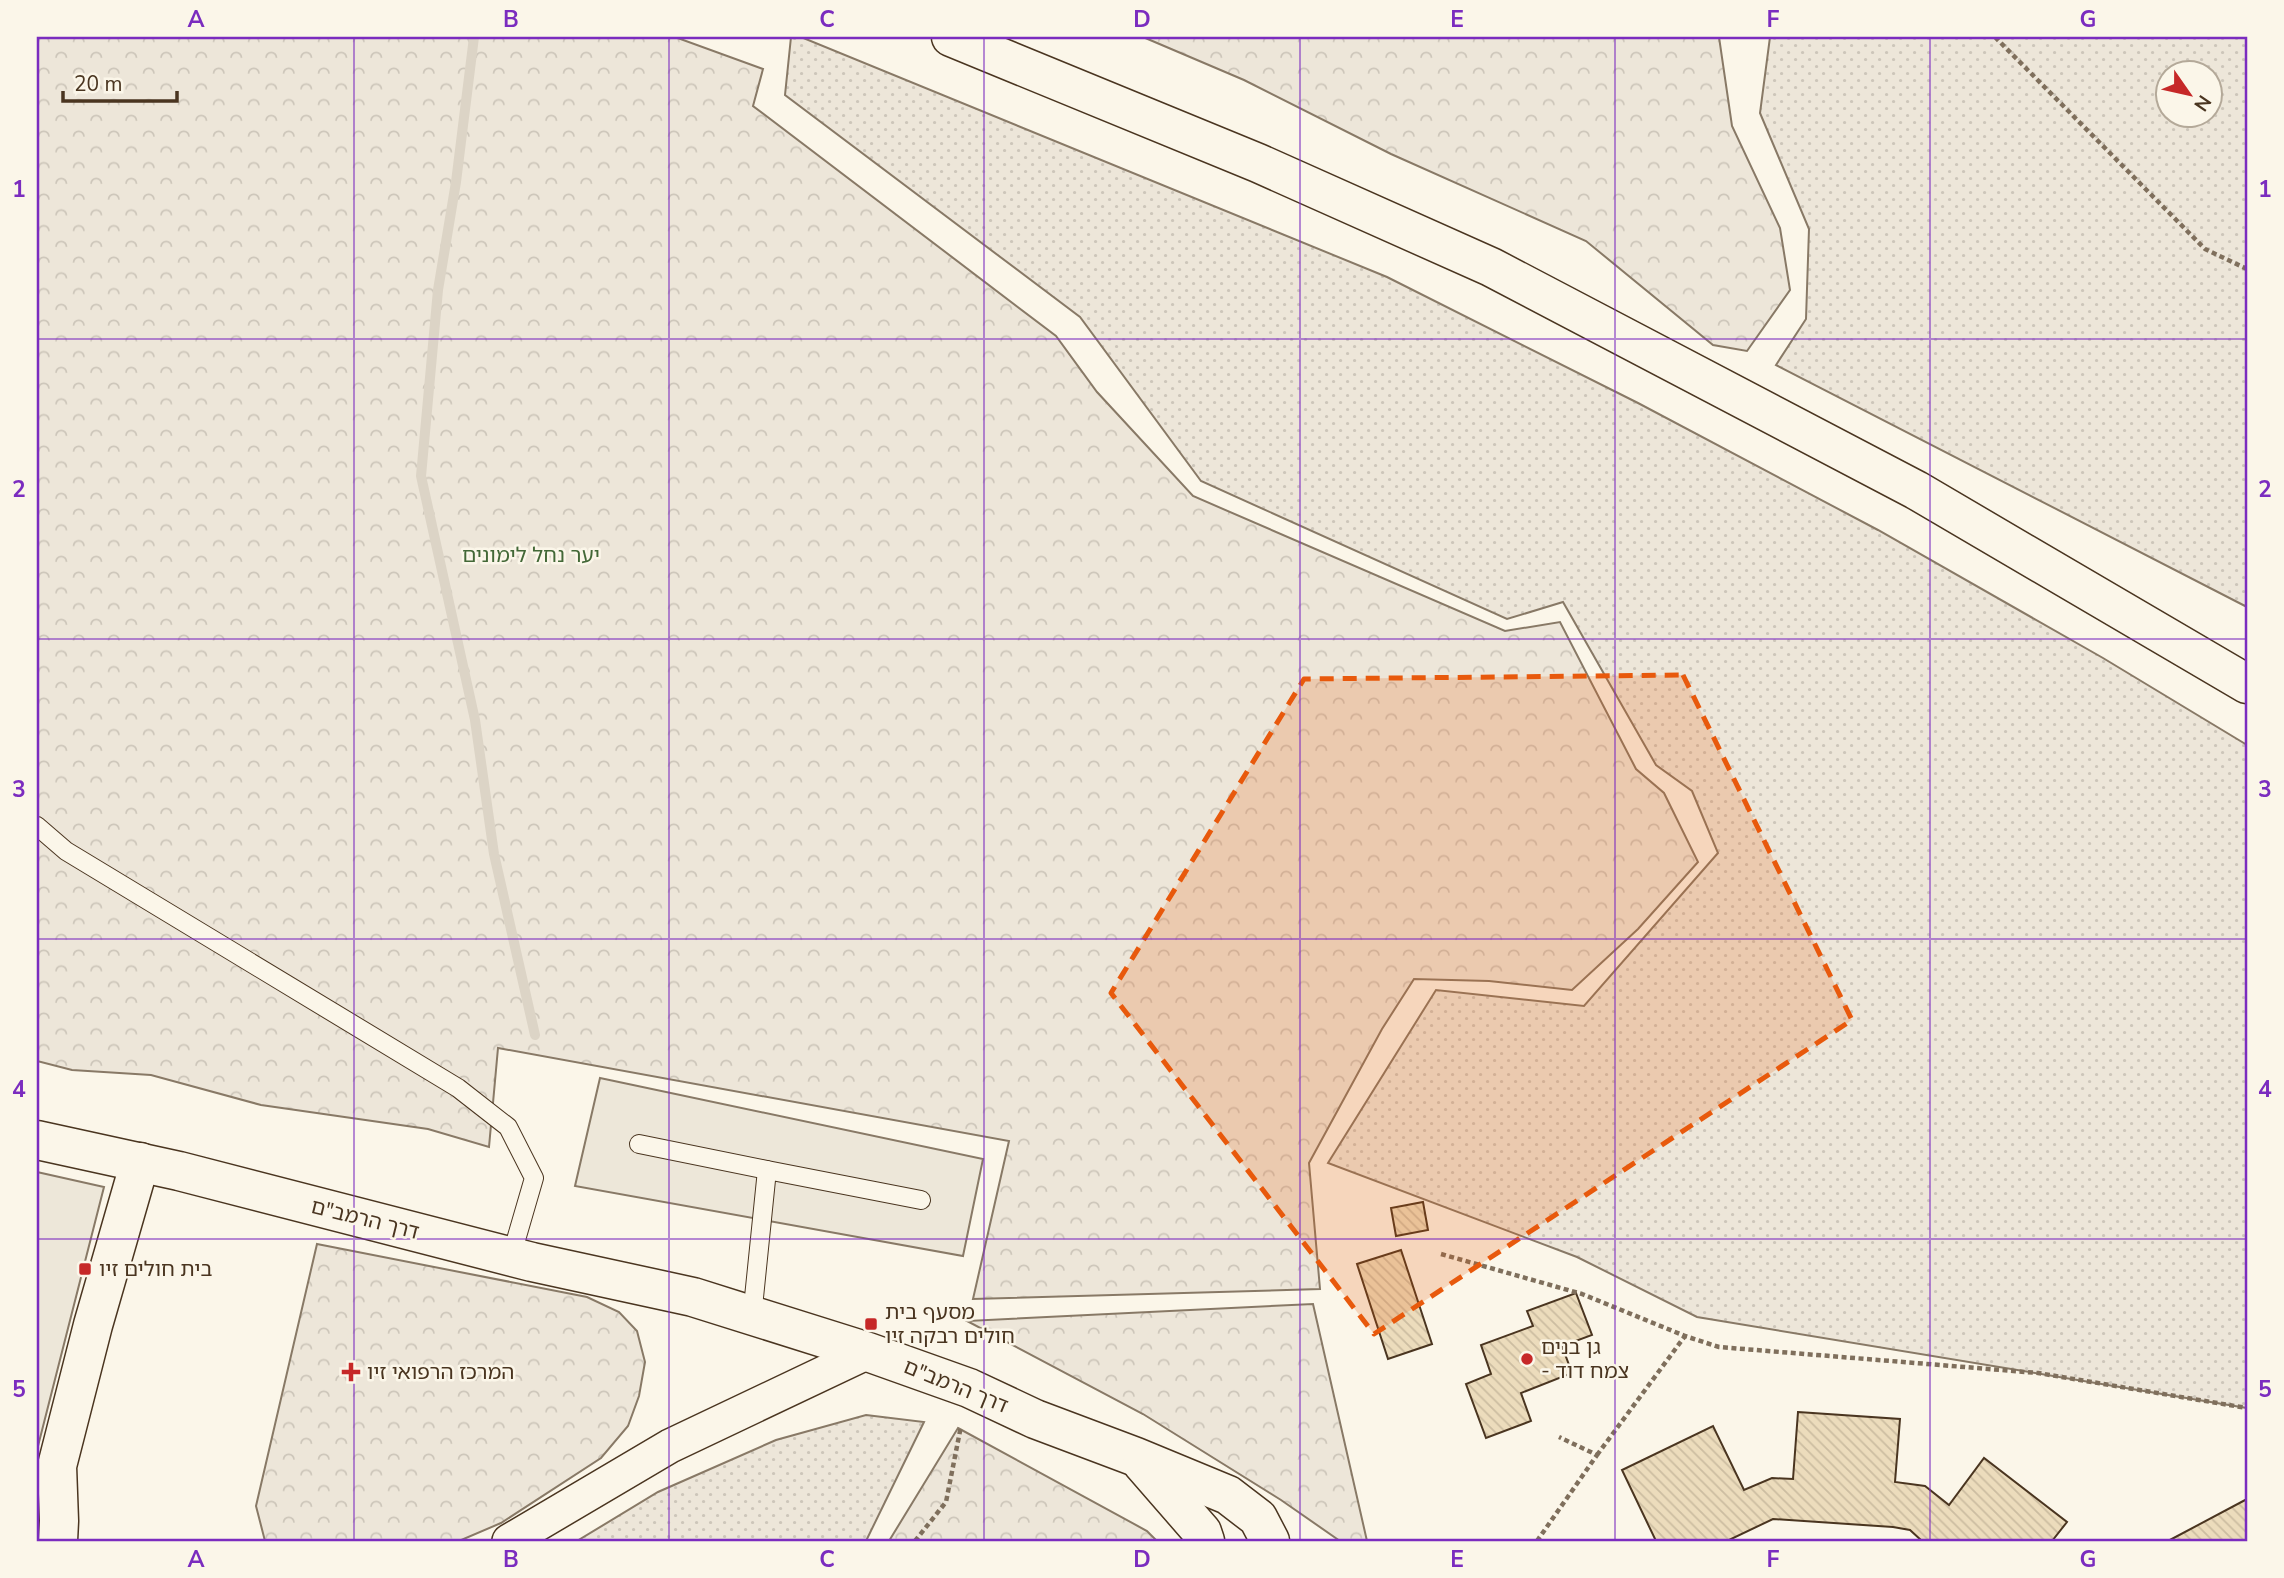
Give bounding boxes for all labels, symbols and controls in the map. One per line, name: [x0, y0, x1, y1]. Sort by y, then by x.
text: A: [187, 4, 205, 35]
text: B: [503, 4, 519, 35]
text: C: [819, 4, 835, 35]
text: D: [1133, 4, 1151, 35]
text: E: [1450, 4, 1464, 35]
text: F: [1767, 4, 1780, 35]
text: G: [2080, 4, 2096, 35]
scale bar: [63, 60, 177, 104]
north arrow: [2154, 60, 2224, 130]
text: 20 m: [74, 70, 123, 98]
text: N: [2188, 90, 2217, 116]
text: 1: [12, 174, 26, 205]
text: 1: [2258, 174, 2272, 205]
text: 2: [12, 474, 26, 505]
text: 2: [2258, 474, 2272, 505]
park label: יער נחל לימונים: [462, 541, 600, 569]
text: 3: [12, 774, 26, 805]
text: 3: [2258, 774, 2272, 805]
text: 4: [12, 1074, 26, 1105]
text: 4: [2258, 1074, 2272, 1105]
street label: דרך הרמב"ם: [308, 1192, 422, 1246]
place label: בית חולים זיו: [99, 1255, 213, 1283]
marker: בית חולים זיו: [77, 1261, 93, 1277]
place label: מסעף בית חולים רבקה זיו: [885, 1298, 1015, 1350]
marker: מסעף בית חולים רבקה זיו: [863, 1316, 879, 1332]
place label: גן בנים - צמח דוד: [1541, 1333, 1629, 1385]
marker: גן בנים - צמח דוד: [1519, 1351, 1535, 1367]
street label: דרך הרמב"ם: [899, 1352, 1013, 1420]
place label: המרכז הרפואי זיו: [367, 1358, 515, 1386]
marker: המרכז הרפואי זיו: [341, 1362, 361, 1382]
text: 5: [12, 1374, 26, 1405]
text: 5: [2258, 1374, 2272, 1405]
text: A: [187, 1544, 205, 1575]
text: B: [503, 1544, 519, 1575]
text: C: [819, 1544, 835, 1575]
text: D: [1133, 1544, 1151, 1575]
text: E: [1450, 1544, 1464, 1575]
text: F: [1767, 1544, 1780, 1575]
text: G: [2080, 1544, 2096, 1575]

